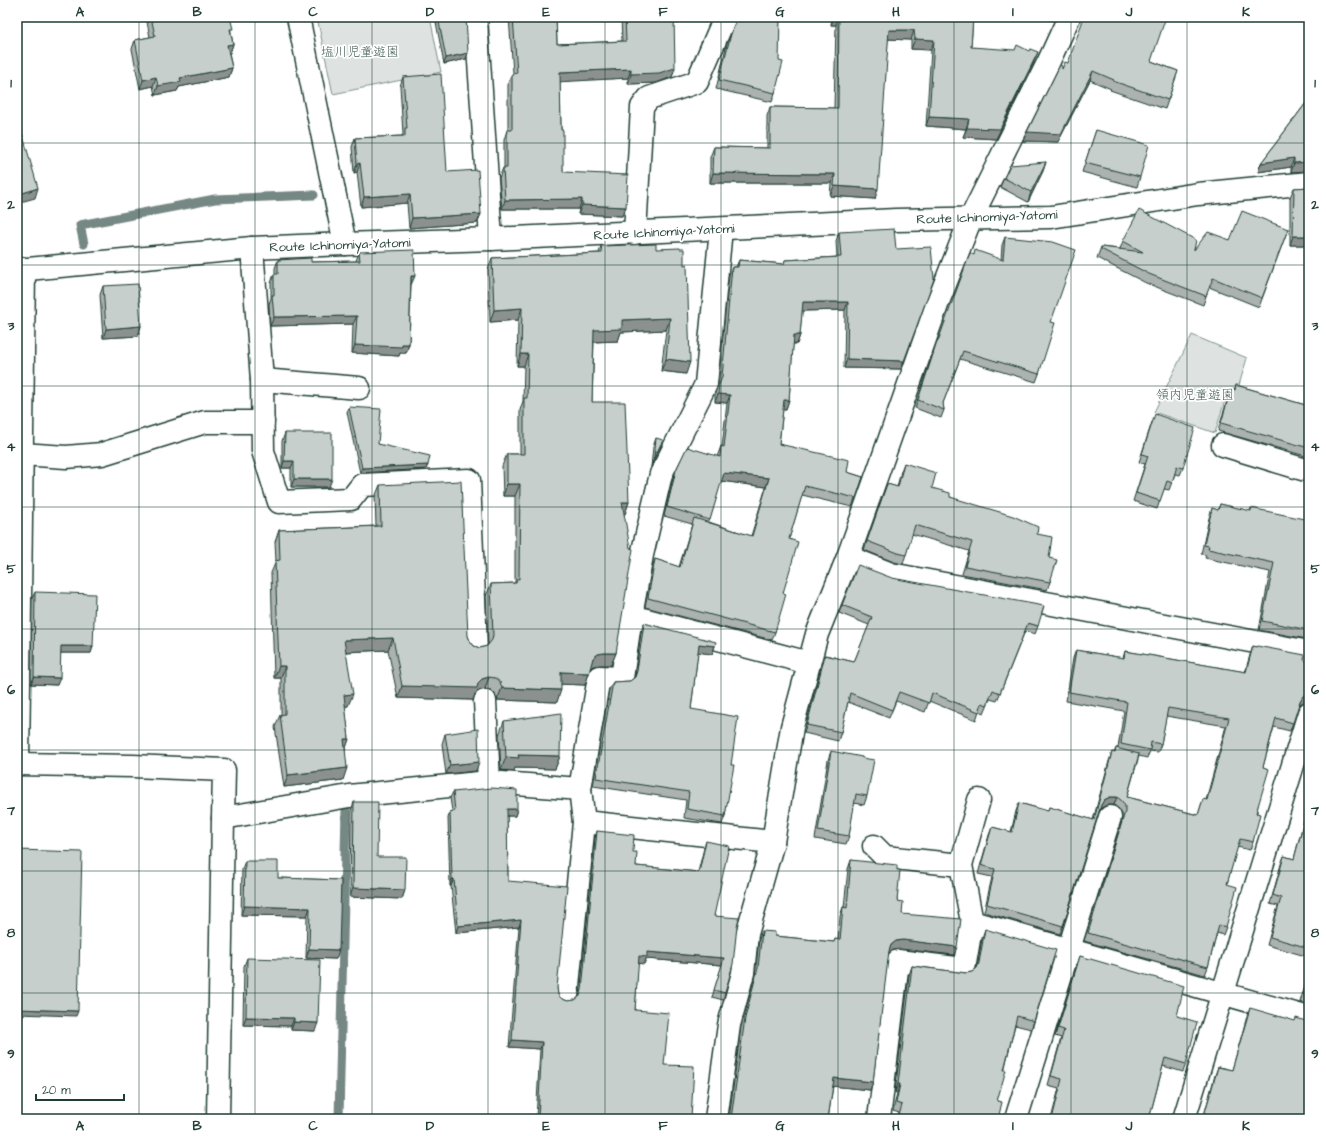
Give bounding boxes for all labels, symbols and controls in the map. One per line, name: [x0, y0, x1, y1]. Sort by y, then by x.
text: A: [76, 3, 85, 21]
text: B: [192, 3, 202, 21]
text: C: [308, 3, 318, 21]
text: D: [426, 3, 435, 21]
text: E: [542, 3, 550, 21]
text: F: [658, 3, 668, 21]
text: G: [775, 3, 785, 21]
text: H: [892, 3, 900, 21]
text: I: [1012, 3, 1014, 21]
text: J: [1125, 3, 1133, 21]
text: K: [1242, 3, 1250, 21]
park label: 塩川児童遊園: [321, 43, 399, 61]
text: 1: [10, 74, 12, 92]
text: 1: [1314, 74, 1316, 92]
text: 2: [6, 196, 15, 214]
text: 2: [1310, 196, 1319, 214]
street label: Route Ichinomiya-Yatomi: [916, 206, 1058, 229]
street label: Route Ichinomiya-Yatomi: [593, 219, 735, 246]
street label: Route Ichinomiya-Yatomi: [269, 234, 411, 257]
text: 3: [7, 317, 15, 335]
text: 3: [1311, 317, 1319, 335]
park label: 領内児童遊園: [1156, 386, 1234, 404]
text: 4: [7, 438, 16, 456]
text: 4: [1311, 438, 1320, 456]
text: 5: [6, 560, 16, 578]
text: 5: [1310, 560, 1320, 578]
text: 6: [7, 681, 16, 699]
text: 6: [1311, 681, 1320, 699]
text: 7: [6, 802, 16, 820]
text: 7: [1310, 802, 1320, 820]
text: 8: [7, 924, 16, 942]
text: 8: [1311, 924, 1320, 942]
text: 9: [7, 1045, 15, 1063]
text: 9: [1311, 1045, 1319, 1063]
scale bar: [36, 1076, 124, 1102]
text: 20 m: [42, 1082, 71, 1099]
text: A: [76, 1117, 85, 1135]
text: B: [192, 1117, 202, 1135]
text: C: [308, 1117, 318, 1135]
text: D: [426, 1117, 435, 1135]
text: E: [542, 1117, 550, 1135]
text: F: [658, 1117, 668, 1135]
text: G: [775, 1117, 785, 1135]
text: H: [892, 1117, 900, 1135]
text: I: [1012, 1117, 1014, 1135]
text: J: [1125, 1117, 1133, 1135]
text: K: [1242, 1117, 1250, 1135]

